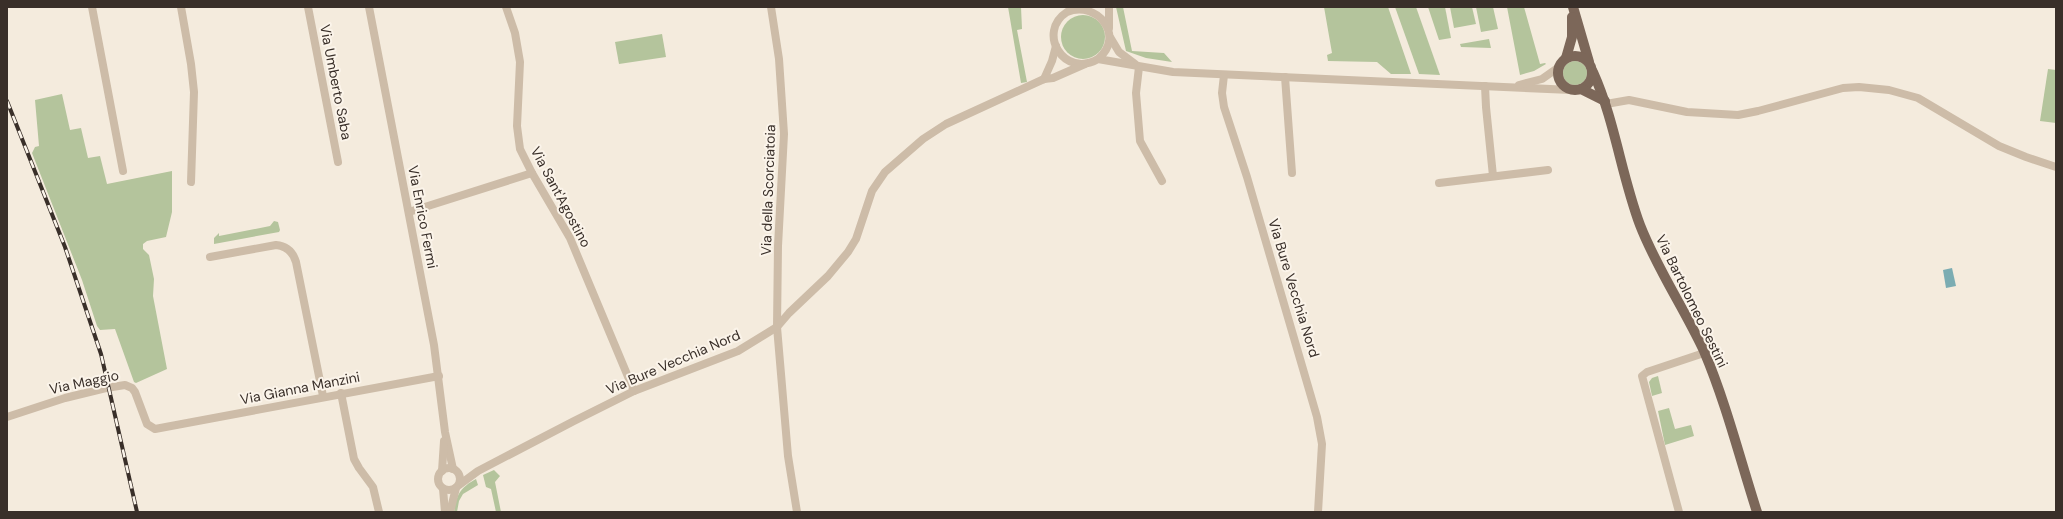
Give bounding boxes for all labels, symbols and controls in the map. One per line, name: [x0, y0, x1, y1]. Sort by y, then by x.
street label: Via Umberto Saba: [316, 23, 356, 141]
street label: Via della Scorciatoia: [757, 124, 779, 256]
street label: Via Sant'Agostino: [527, 143, 595, 251]
street label: Via Enrico Fermi: [404, 164, 442, 270]
street label: Via Bure Vecchia Nord: [1264, 217, 1324, 359]
street label: Via Bartolomeo Sestini: [1652, 232, 1732, 370]
street label: Via Bure Vecchia Nord: [603, 326, 743, 398]
street label: Via Maggio: [48, 366, 120, 398]
street label: Via Gianna Manzini: [239, 368, 361, 408]

